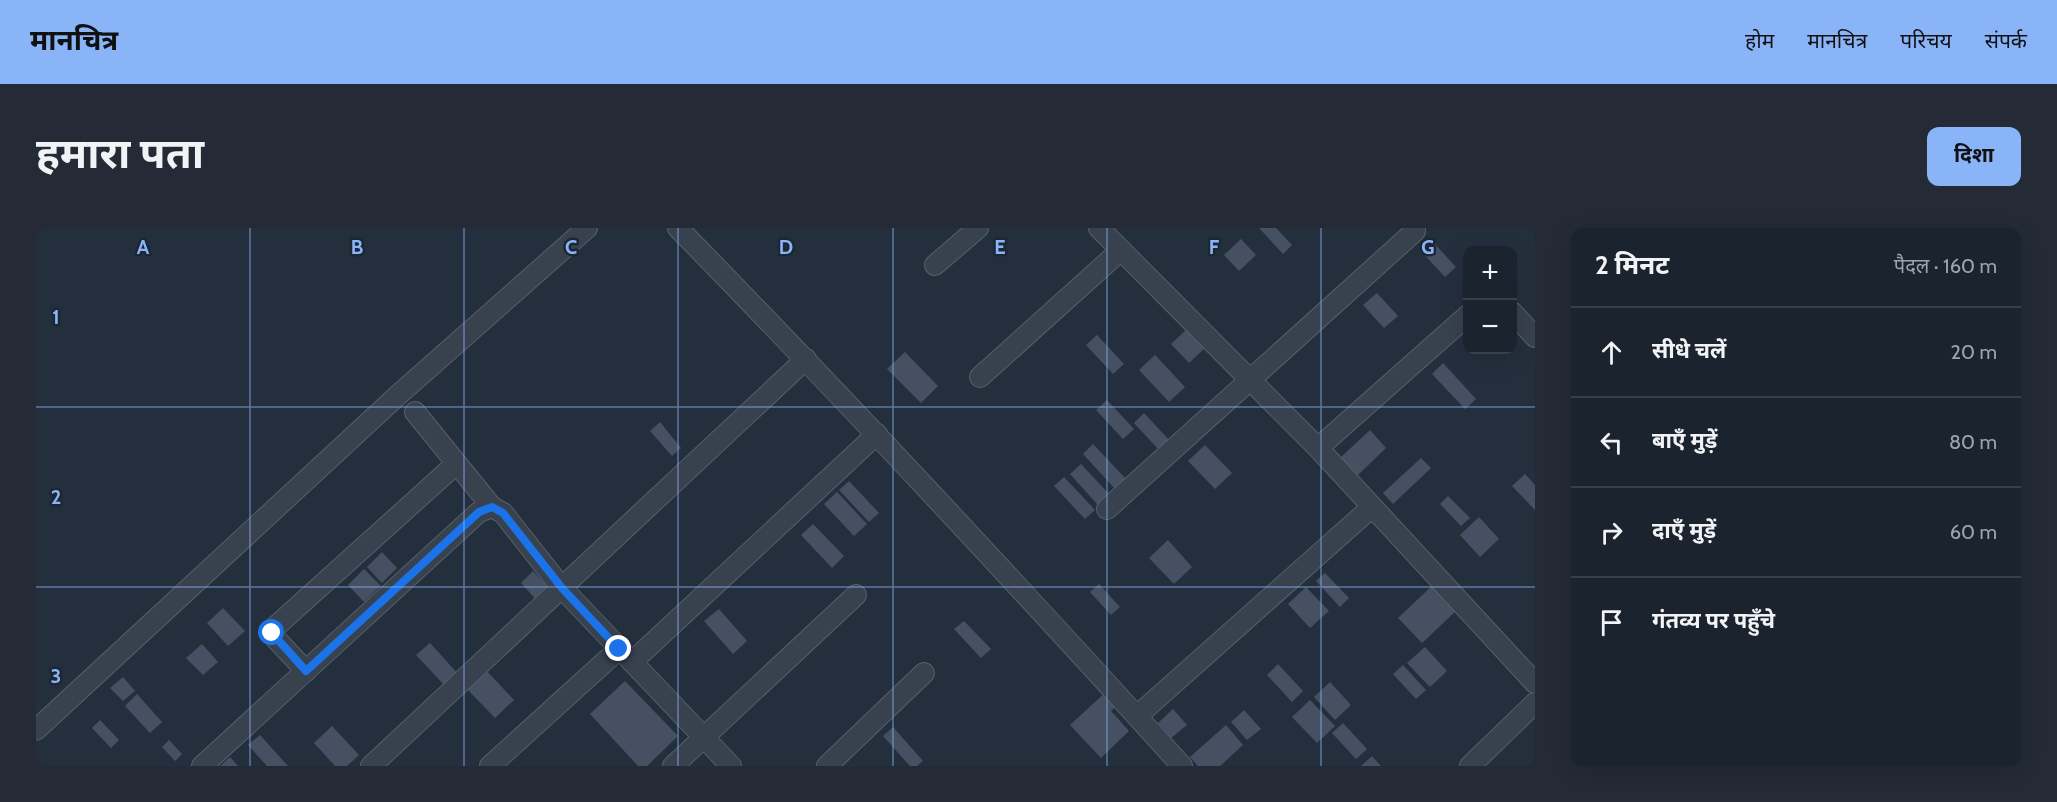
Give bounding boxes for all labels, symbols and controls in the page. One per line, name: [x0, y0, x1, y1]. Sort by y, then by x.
text: मानचित्र: [30, 23, 118, 57]
text: होम: [1745, 28, 1774, 53]
text: मानचित्र: [1807, 28, 1867, 53]
text: परिचय: [1900, 28, 1952, 53]
text: संपर्क: [1985, 28, 2027, 53]
text: हमारा पता: [36, 127, 204, 179]
button: दिशा: [1927, 127, 2021, 186]
text: A: [137, 235, 150, 259]
text: B: [351, 235, 363, 259]
text: C: [565, 235, 577, 259]
text: D: [779, 235, 793, 259]
text: E: [994, 235, 1006, 259]
text: F: [1209, 235, 1220, 259]
text: G: [1421, 235, 1435, 259]
map controls: [1463, 246, 1517, 354]
button: +: [1463, 246, 1517, 300]
text: 2 मिनट: [1595, 249, 1669, 281]
text: पैदल · 160 m: [1894, 254, 1997, 278]
button: −: [1463, 300, 1517, 354]
text: 1: [52, 305, 60, 329]
icon: ahead: [1595, 336, 1628, 369]
text: सीधे चलें: [1652, 337, 1726, 364]
text: 20 m: [1951, 340, 1997, 364]
icon: left: [1595, 426, 1628, 459]
text: बाएँ मुड़ें: [1652, 427, 1717, 454]
text: 80 m: [1949, 430, 1997, 454]
text: 2: [51, 485, 61, 509]
icon: right: [1595, 516, 1628, 549]
text: दाएँ मुड़ें: [1652, 517, 1716, 544]
text: 60 m: [1950, 520, 1997, 544]
icon: arrive: [1595, 606, 1628, 639]
text: गंतव्य पर पहुँचे: [1652, 607, 1775, 634]
route start: [258, 619, 284, 645]
route end: [605, 635, 631, 661]
text: 3: [51, 664, 61, 688]

